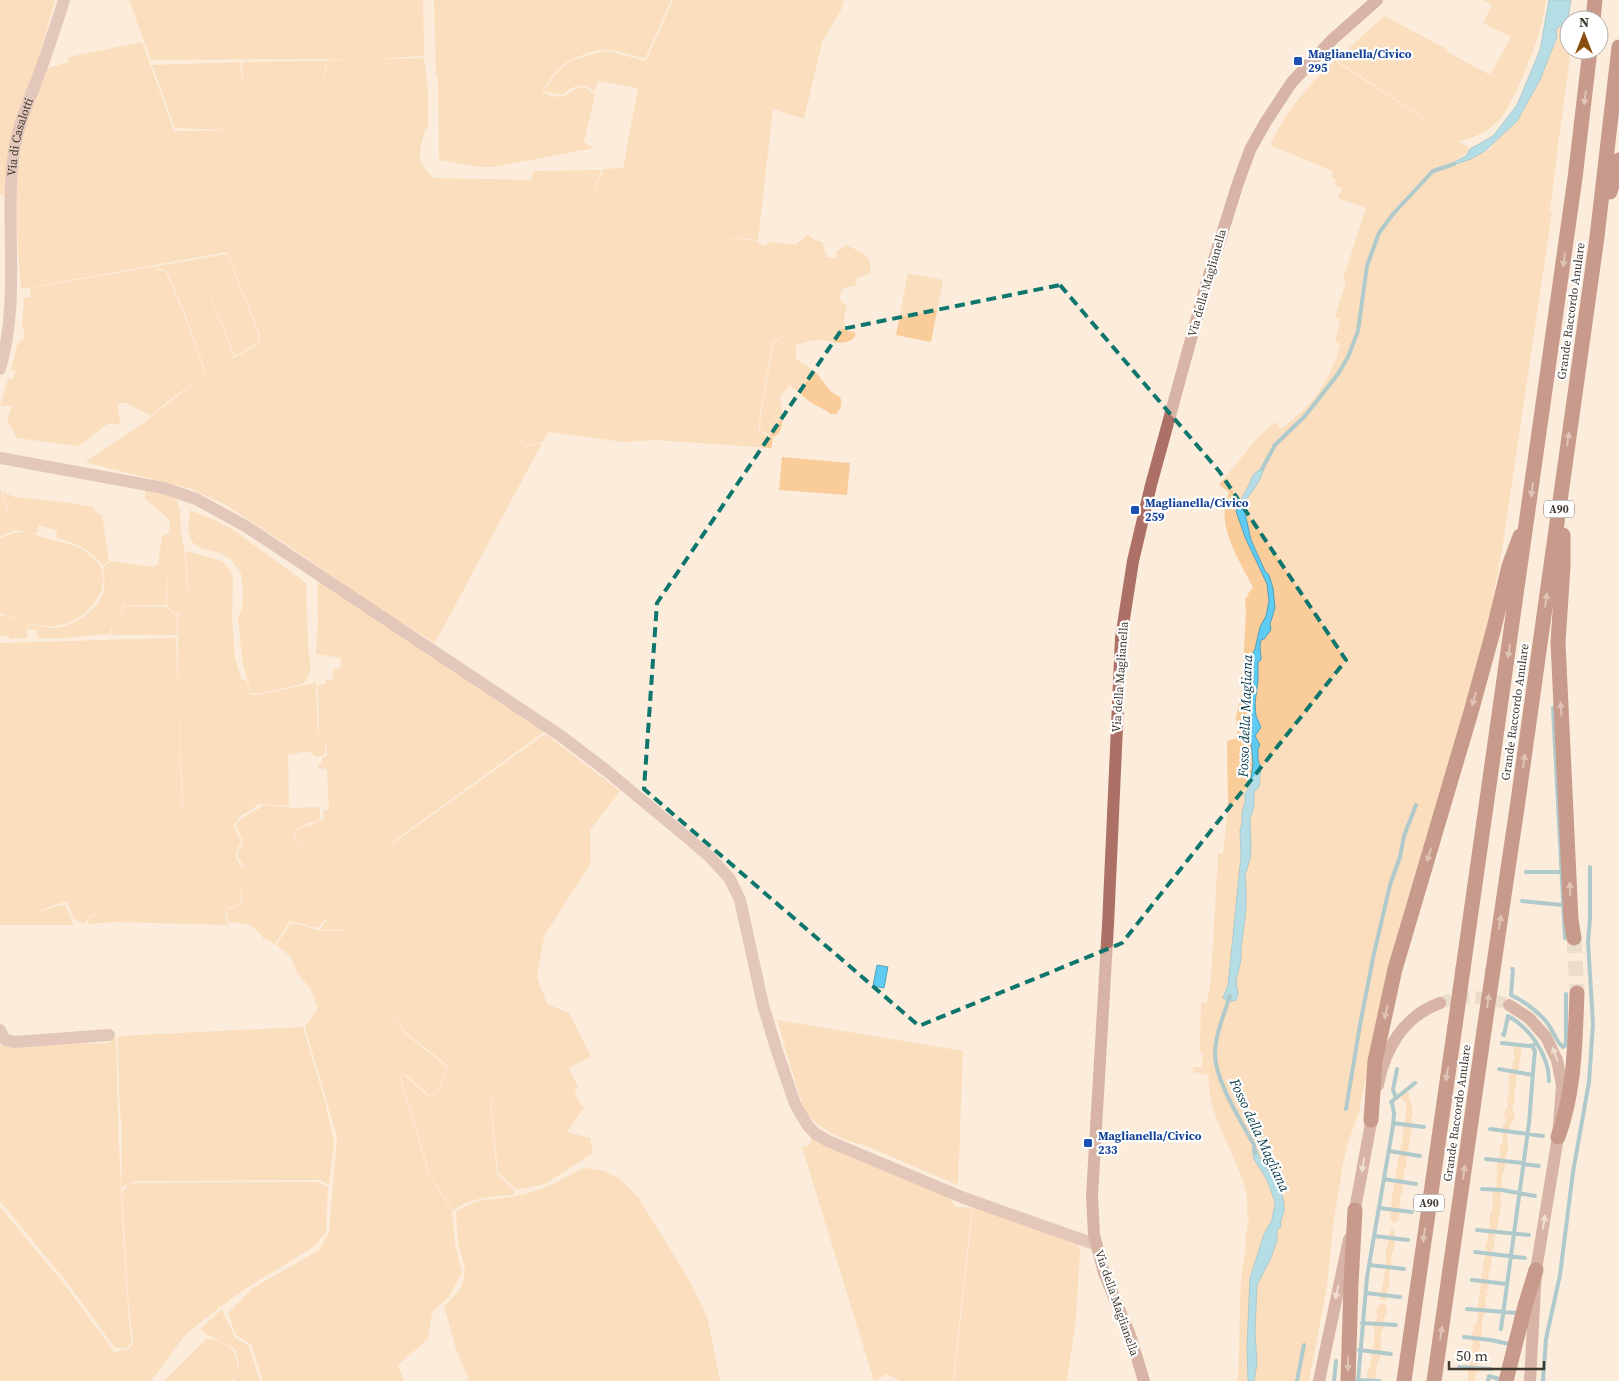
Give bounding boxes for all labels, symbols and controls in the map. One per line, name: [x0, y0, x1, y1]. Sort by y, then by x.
north arrow: [1559, 10, 1609, 60]
text: N: [1579, 12, 1589, 32]
place label: Maglianella/Civico 295: [1308, 46, 1412, 76]
marker: Maglianella/Civico 295: [1292, 55, 1304, 67]
one-way arrow: [1581, 91, 1589, 107]
street label: Via di Casalotti: [4, 95, 37, 177]
street label: Via della Maglianella: [1184, 226, 1230, 339]
street label: Grande Raccordo Anulare: [1553, 241, 1589, 381]
one-way arrow: [1560, 252, 1568, 268]
one-way arrow: [1565, 431, 1573, 447]
one-way arrow: [1528, 482, 1536, 498]
place label: Maglianella/Civico 259: [1145, 495, 1249, 525]
road number: A90: [1544, 500, 1574, 518]
marker: Maglianella/Civico 259: [1129, 504, 1141, 516]
one-way arrow: [1542, 592, 1550, 608]
street label: Via della Maglianella: [1108, 620, 1132, 733]
street label: Grande Raccordo Anulare: [1497, 642, 1533, 782]
one-way arrow: [1505, 643, 1513, 659]
water label: Fosso della Magliana: [1233, 654, 1257, 779]
one-way arrow: [1470, 692, 1478, 707]
one-way arrow: [1556, 701, 1564, 717]
one-way arrow: [1520, 753, 1528, 769]
one-way arrow: [1424, 848, 1432, 863]
one-way arrow: [1566, 881, 1574, 897]
one-way arrow: [1496, 914, 1504, 930]
one-way arrow: [1485, 992, 1493, 1008]
one-way arrow: [1382, 1004, 1390, 1020]
street label: Grande Raccordo Anulare: [1439, 1043, 1475, 1183]
one-way arrow: [1551, 1046, 1559, 1061]
one-way arrow: [1443, 1067, 1451, 1083]
water label: Fosso della Magliana: [1225, 1074, 1295, 1196]
place label: Maglianella/Civico 233: [1098, 1128, 1202, 1158]
marker: Maglianella/Civico 233: [1082, 1137, 1094, 1149]
one-way arrow: [1358, 1157, 1366, 1173]
one-way arrow: [1460, 1164, 1468, 1180]
road number: A90: [1414, 1194, 1444, 1212]
one-way arrow: [1540, 1214, 1548, 1230]
one-way arrow: [1420, 1227, 1428, 1243]
street label: Via della Maglianella: [1091, 1248, 1143, 1359]
one-way arrow: [1333, 1285, 1341, 1301]
one-way arrow: [1437, 1324, 1445, 1340]
scale bar: [1449, 1338, 1544, 1370]
text: 50 m: [1456, 1345, 1488, 1366]
one-way arrow: [1344, 1356, 1352, 1372]

